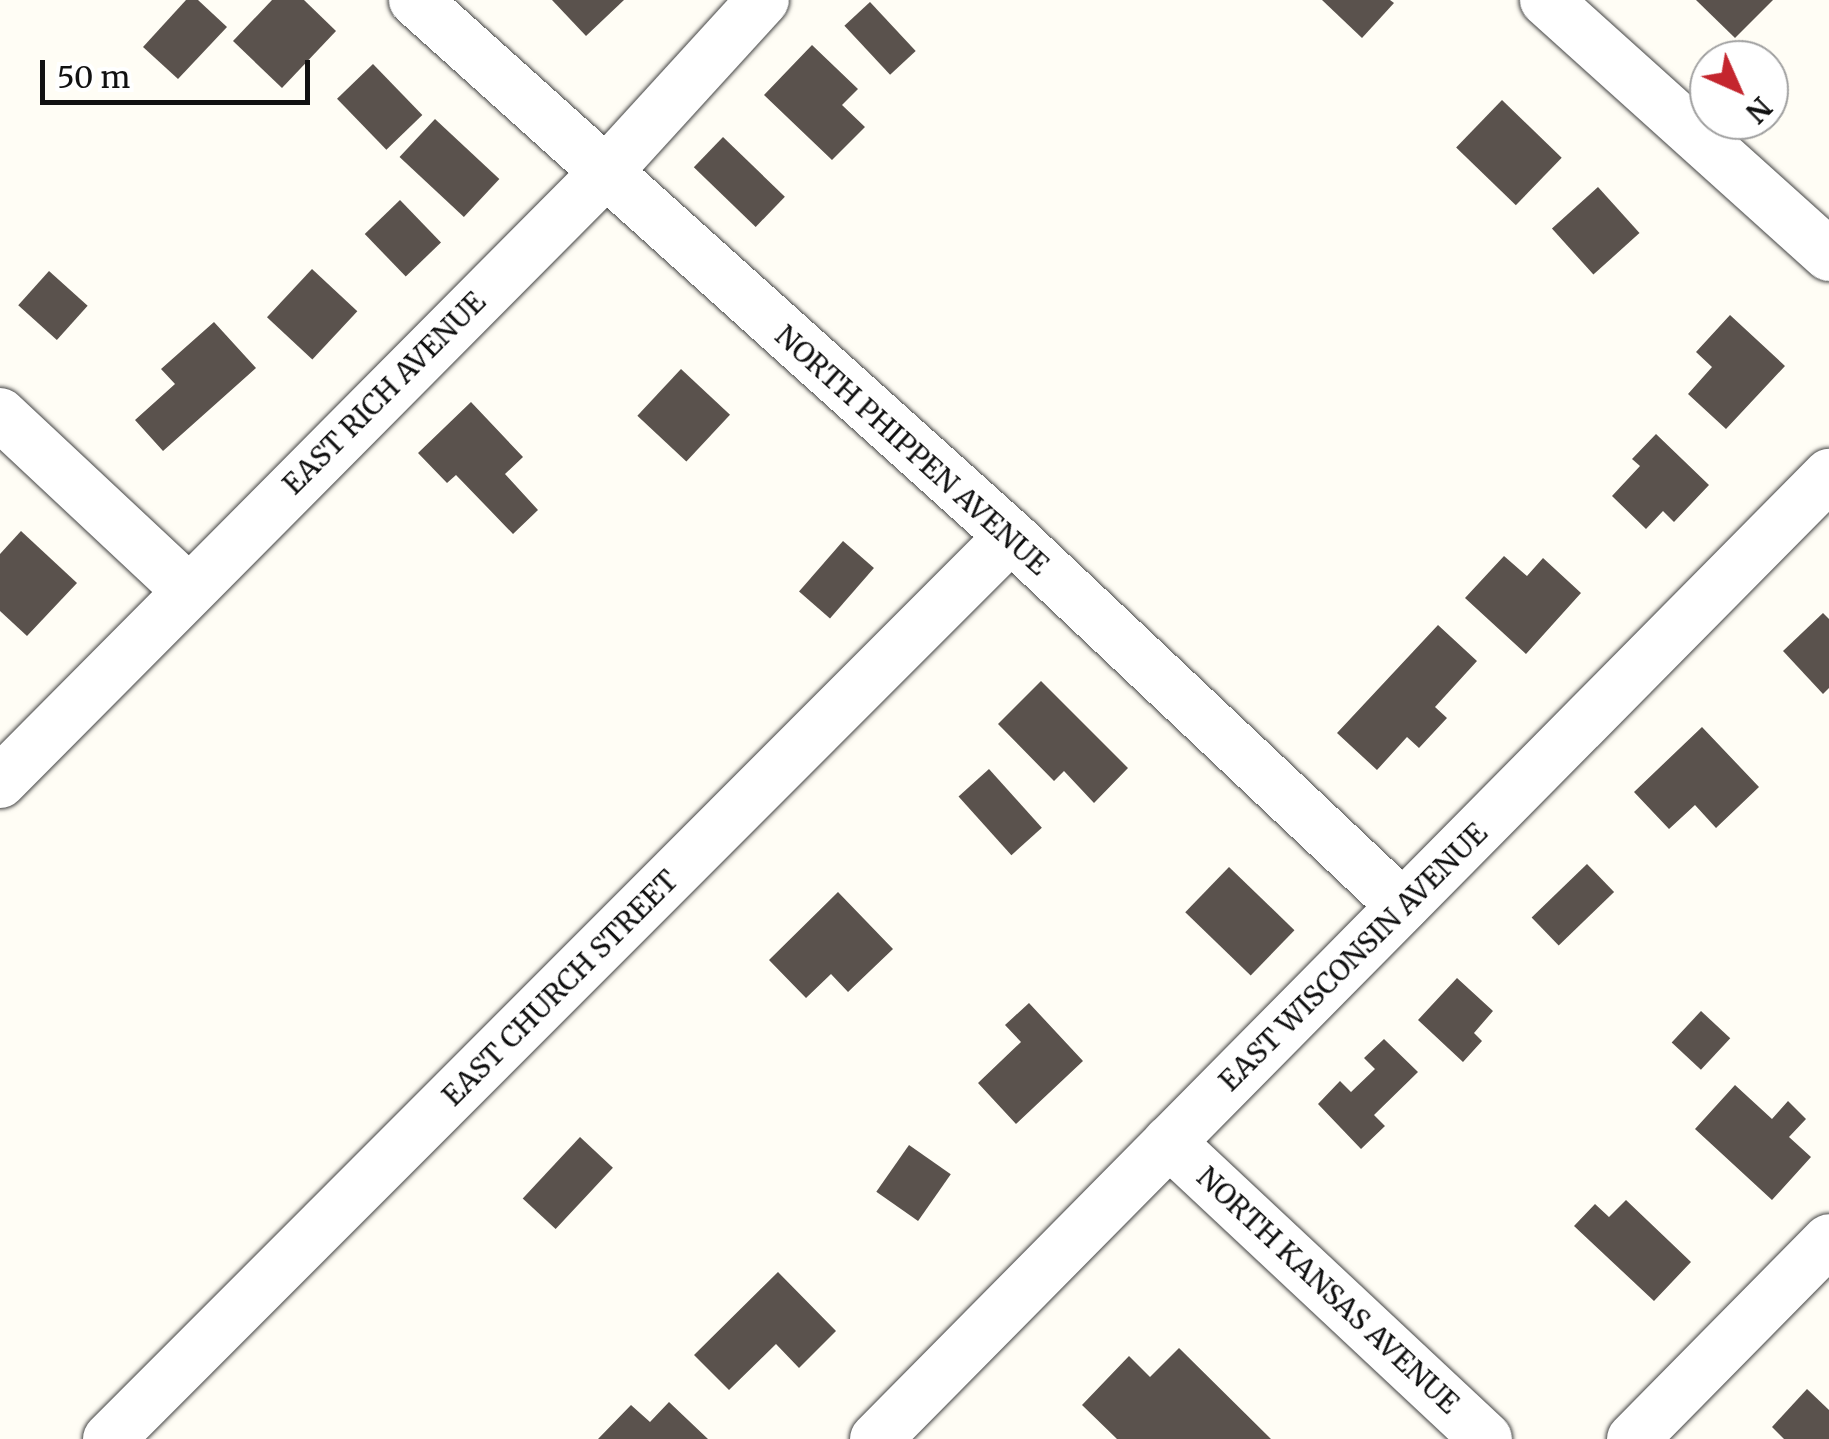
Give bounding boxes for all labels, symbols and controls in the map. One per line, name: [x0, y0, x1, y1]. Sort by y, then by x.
scale bar: [45, 40, 315, 102]
north arrow: [1689, 40, 1789, 140]
text: 50 m: [57, 58, 130, 96]
text: N: [1738, 89, 1779, 130]
street label: EAST RICH AVENUE: [276, 285, 492, 501]
street label: NORTH PHIPPEN AVENUE: [769, 319, 1055, 581]
street label: EAST WISCONSIN AVENUE: [1212, 816, 1494, 1098]
street label: EAST CHURCH STREET: [435, 863, 685, 1113]
street label: NORTH KANSAS AVENUE: [1190, 1160, 1466, 1420]

